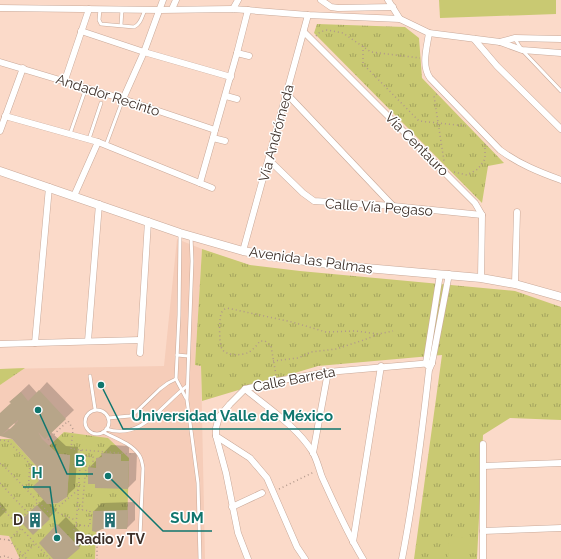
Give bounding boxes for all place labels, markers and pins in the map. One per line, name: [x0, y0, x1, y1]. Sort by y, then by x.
callout: Universidad Valle de México: [123, 402, 341, 429]
callout: B: [67, 447, 93, 474]
callout: H: [23, 460, 50, 487]
callout: SUM: [163, 504, 212, 531]
building icon: D: [26, 511, 44, 529]
building icon: Radio y TV: [101, 511, 119, 529]
place label: D: [13, 512, 23, 528]
place label: Radio y TV: [75, 531, 145, 547]

